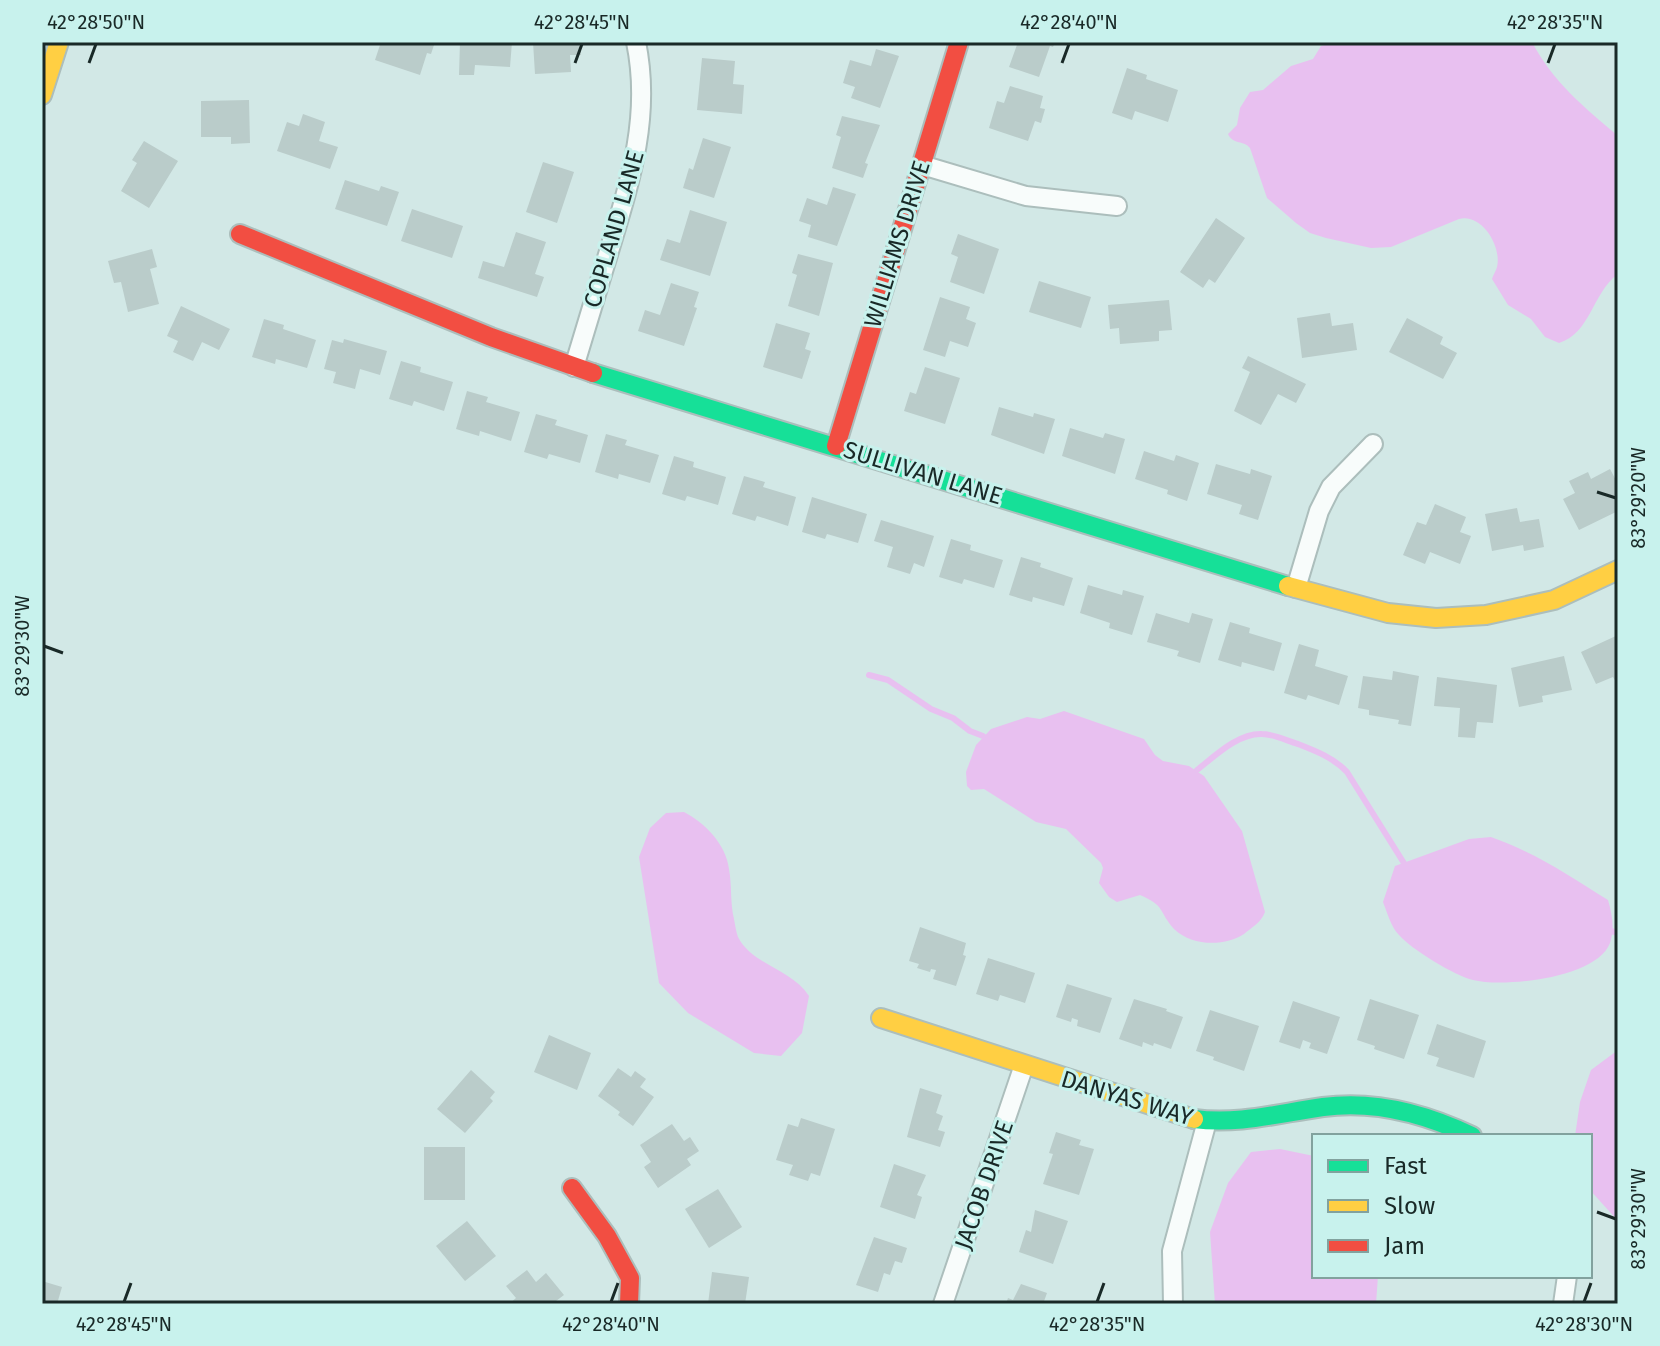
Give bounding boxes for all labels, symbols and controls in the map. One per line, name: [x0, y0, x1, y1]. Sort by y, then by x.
text: 42°28'50"N: [47, 10, 145, 34]
text: 42°28'45"N: [534, 10, 630, 34]
text: 42°28'40"N: [1020, 10, 1118, 34]
text: 42°28'35"N: [1507, 10, 1603, 34]
street label: COPLAND LANE: [578, 147, 650, 311]
street label: WILLIAMS DRIVE: [858, 157, 936, 331]
street label: SULLIVAN LANE: [840, 436, 1006, 510]
text: 83°29'20"W: [1626, 447, 1650, 549]
text: 83°29'30"W: [10, 595, 34, 697]
street label: DANYAS WAY: [1058, 1065, 1197, 1132]
street label: JACOB DRIVE: [949, 1117, 1019, 1253]
legend: [1312, 1134, 1592, 1278]
text: Fast: [1384, 1152, 1427, 1180]
text: 83°29'30"W: [1626, 1168, 1650, 1270]
text: Slow: [1384, 1192, 1435, 1220]
text: Jam: [1384, 1232, 1425, 1260]
text: 42°28'45"N: [76, 1312, 172, 1336]
text: 42°28'40"N: [562, 1312, 660, 1336]
text: 42°28'35"N: [1049, 1312, 1145, 1336]
text: 42°28'30"N: [1535, 1312, 1633, 1336]

